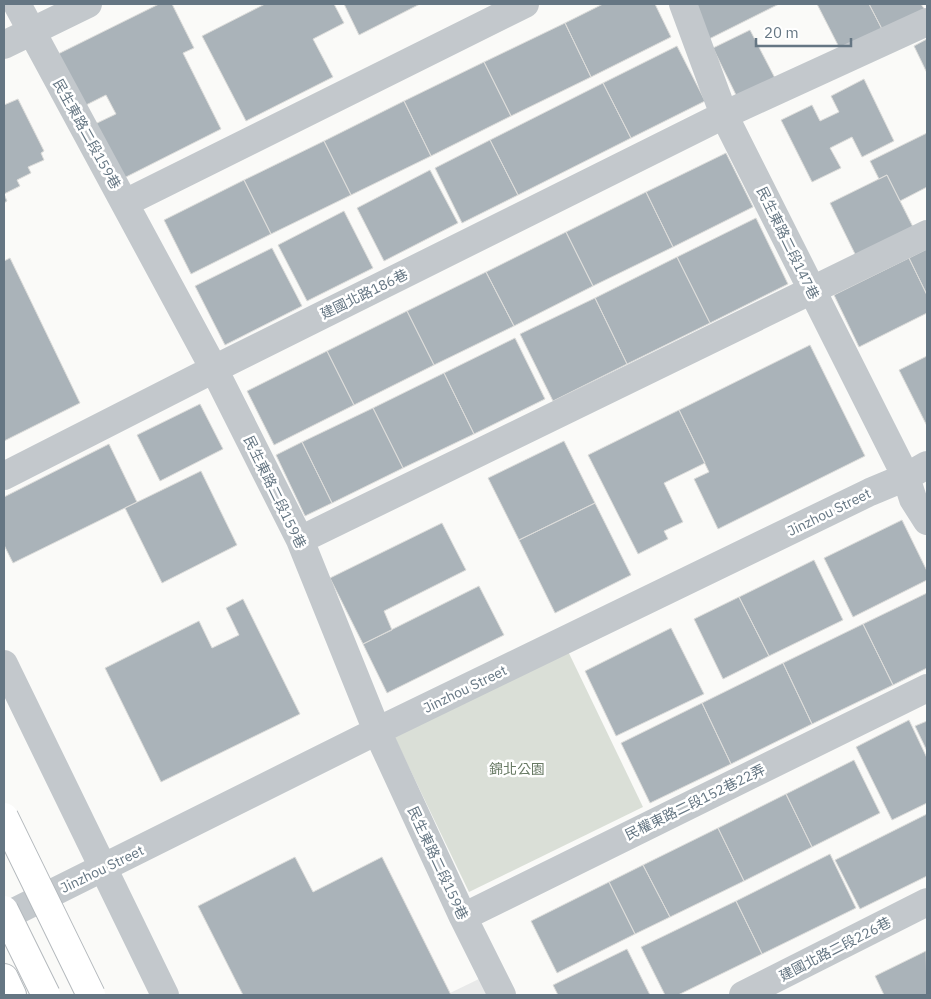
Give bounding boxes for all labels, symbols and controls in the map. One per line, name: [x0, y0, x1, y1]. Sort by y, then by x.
scale bar: [756, 15, 851, 47]
text: 20 m: [764, 23, 799, 42]
street label: 民生東路二段159巷: [49, 76, 125, 192]
street label: 民生東路二段147巷: [753, 184, 823, 302]
street label: 建國北路186巷: [317, 265, 411, 323]
street label: 民生東路二段159巷: [240, 433, 310, 551]
street label: Jinzhou Street: [784, 484, 874, 540]
street label: Jinzhou Street: [420, 661, 510, 717]
park label: 錦北公園: [489, 760, 545, 778]
street label: 民權東路二段152巷22弄: [622, 760, 768, 844]
street label: 民生東路二段159巷: [404, 803, 472, 923]
street label: Jinzhou Street: [57, 841, 147, 897]
street label: 建國北路二段226巷: [776, 913, 894, 985]

